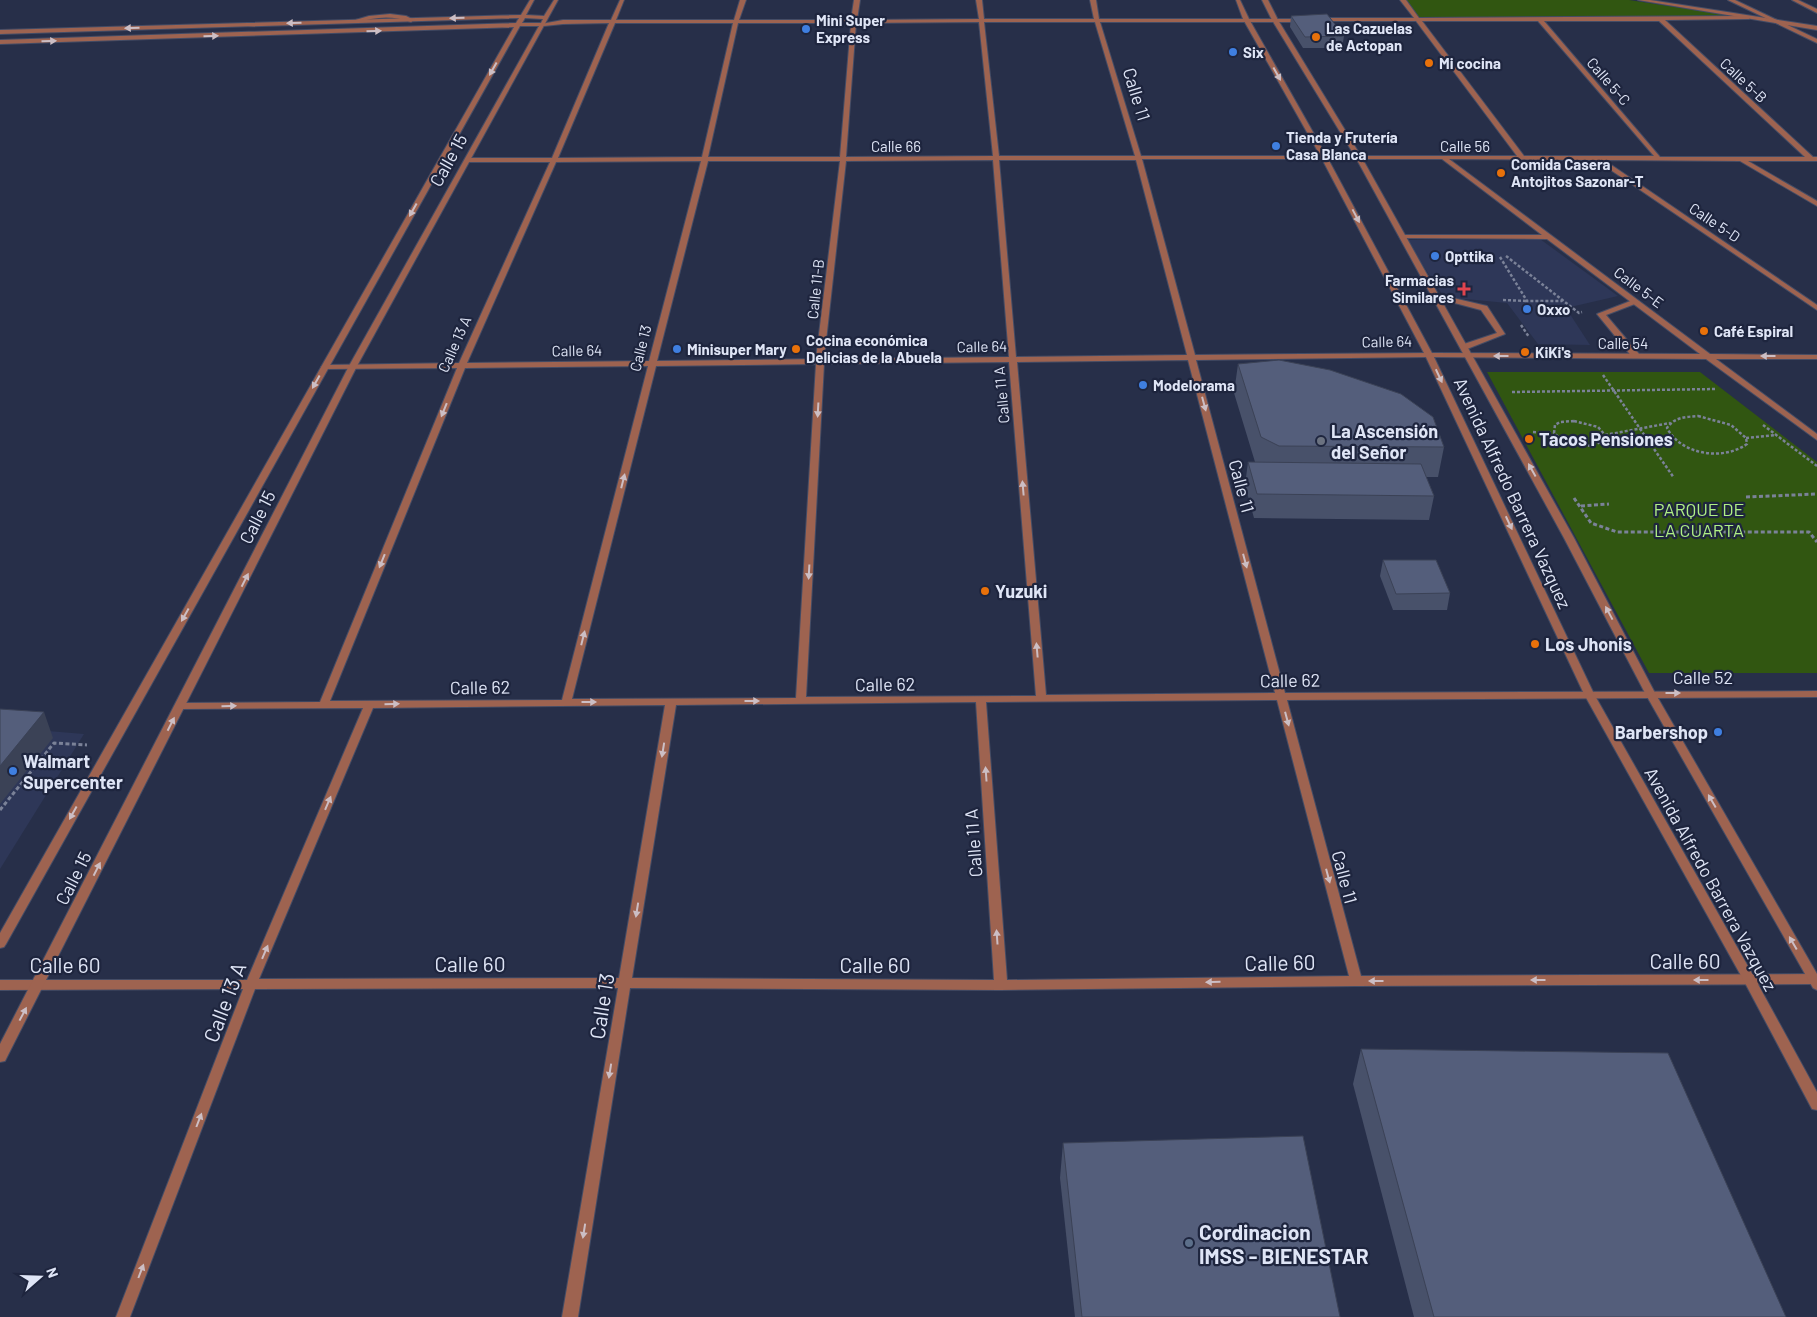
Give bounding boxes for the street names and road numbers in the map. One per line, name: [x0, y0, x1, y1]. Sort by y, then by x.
street label: Calle 5-C: [1583, 53, 1635, 109]
street label: Calle 5-B: [1717, 54, 1771, 106]
street label: Calle 11: [1119, 65, 1155, 123]
street label: Calle 15: [425, 130, 471, 190]
street label: Calle 66: [871, 137, 921, 155]
street label: Calle 56: [1440, 137, 1490, 155]
street label: Calle 5-D: [1686, 198, 1744, 246]
street label: Calle 11-B: [803, 258, 827, 320]
street label: Calle 5-E: [1611, 263, 1667, 311]
street label: Calle 13 A: [434, 313, 474, 375]
street label: Calle 13: [626, 323, 654, 373]
street label: Calle 64: [1362, 332, 1412, 350]
street label: Calle 54: [1598, 334, 1648, 352]
street label: Calle 64: [957, 337, 1007, 355]
street label: Calle 64: [552, 341, 602, 359]
street label: Calle 11 A: [990, 366, 1012, 424]
street label: Avenida Alfredo Barrera Vazquez: [1450, 374, 1576, 612]
street label: Calle 11: [1224, 457, 1260, 515]
street label: Calle 15: [234, 487, 280, 547]
street label: Calle 52: [1673, 666, 1733, 688]
street label: Calle 62: [1260, 668, 1320, 692]
street label: Calle 62: [855, 672, 915, 696]
street label: Calle 62: [450, 675, 510, 699]
street label: Avenida Alfredo Barrera Vazquez: [1640, 763, 1782, 995]
street label: Calle 11 A: [960, 808, 986, 878]
street label: Calle 15: [50, 848, 96, 908]
street label: Calle 11: [1327, 848, 1363, 906]
street label: Calle 60: [1649, 948, 1721, 973]
street label: Calle 60: [1244, 949, 1316, 975]
street label: Calle 60: [434, 951, 506, 976]
street label: Calle 60: [29, 952, 101, 977]
street label: Calle 60: [839, 952, 911, 977]
street label: Calle 13 A: [197, 958, 251, 1045]
street label: Calle 13: [583, 971, 619, 1041]

